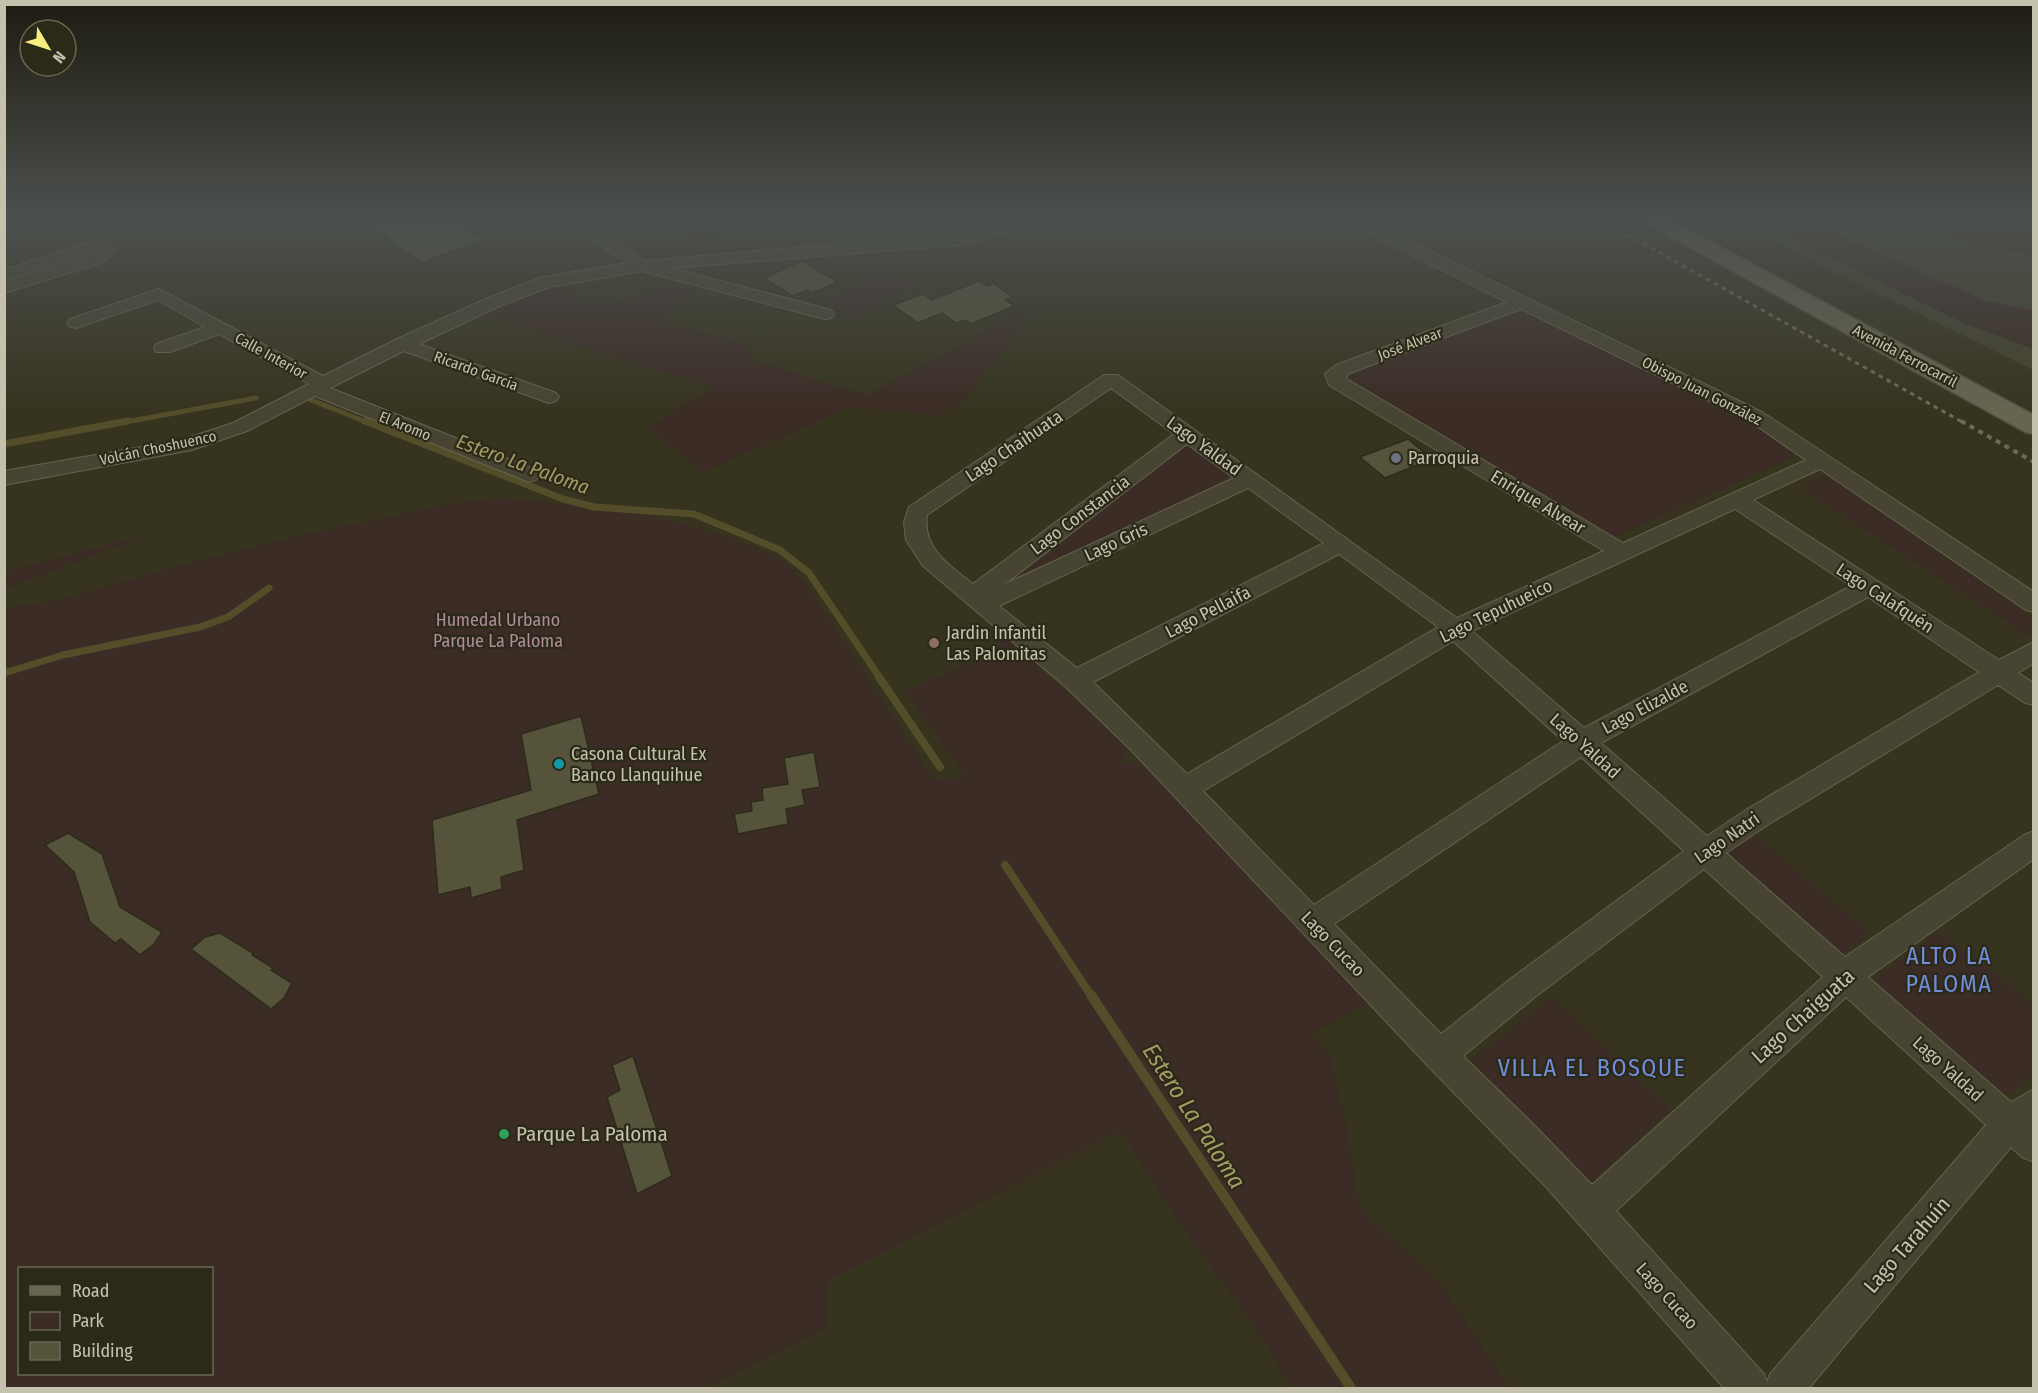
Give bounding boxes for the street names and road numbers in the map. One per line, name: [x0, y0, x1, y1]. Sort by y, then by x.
street label: Avenida Ferrocarril: [1850, 321, 1960, 391]
street label: José Alvear: [1375, 323, 1445, 364]
street label: Calle Interior: [232, 329, 311, 384]
street label: Ricardo García: [432, 347, 520, 395]
street label: Obispo Juan González: [1639, 353, 1765, 429]
street label: Lago Chaihuata: [961, 405, 1067, 487]
street label: El Aromo: [376, 407, 434, 445]
street label: Lago Yaldad: [1162, 411, 1246, 481]
street label: Volcán Choshuenco: [98, 427, 218, 469]
street label: Enrique Alvear: [1487, 465, 1590, 539]
street label: Lago Constancia: [1026, 470, 1134, 560]
street label: Lago Gris: [1081, 518, 1151, 566]
street label: Lago Calafquén: [1832, 558, 1938, 638]
street label: Lago Tepuhueico: [1436, 574, 1556, 648]
street label: Lago Pellaifa: [1162, 581, 1255, 643]
street label: Lago Elizalde: [1598, 675, 1692, 739]
street label: Lago Yaldad: [1545, 709, 1625, 783]
street label: Lago Natri: [1690, 808, 1764, 868]
street label: Lago Cucao: [1296, 907, 1370, 981]
street label: Lago Chaiguata: [1746, 963, 1860, 1069]
street label: Lago Yaldad: [1908, 1032, 1988, 1106]
street label: Lago Tarahuín: [1858, 1192, 1956, 1298]
street label: Lago Cucao: [1631, 1258, 1703, 1334]

